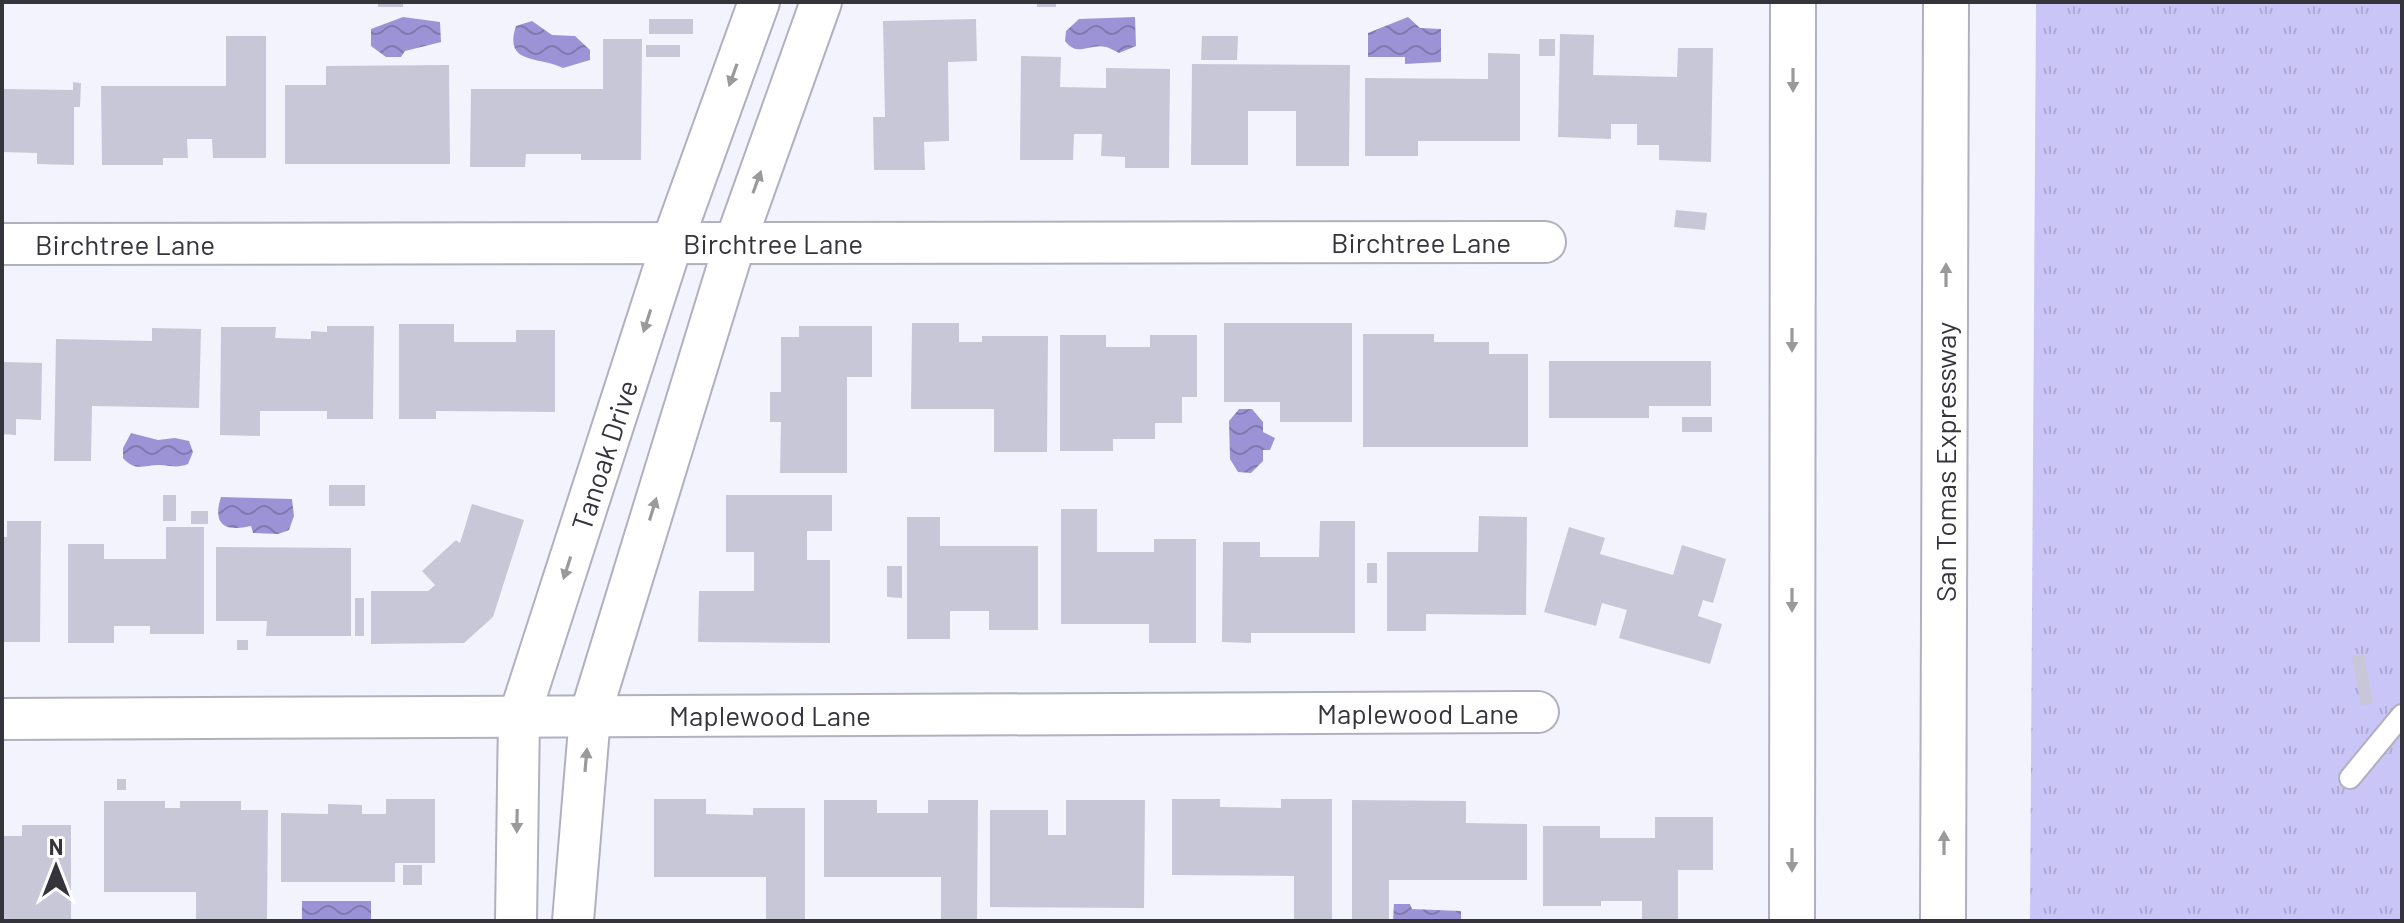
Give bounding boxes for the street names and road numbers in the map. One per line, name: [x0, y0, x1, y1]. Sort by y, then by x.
street label: Birchtree Lane: [1331, 225, 1511, 259]
street label: Birchtree Lane: [683, 226, 863, 260]
street label: Birchtree Lane: [35, 227, 215, 261]
street label: San Tomas Expressway: [1928, 322, 1962, 602]
street label: Tanoak Drive: [564, 375, 644, 535]
street label: Maplewood Lane: [1317, 696, 1519, 730]
street label: Maplewood Lane: [669, 698, 871, 732]

